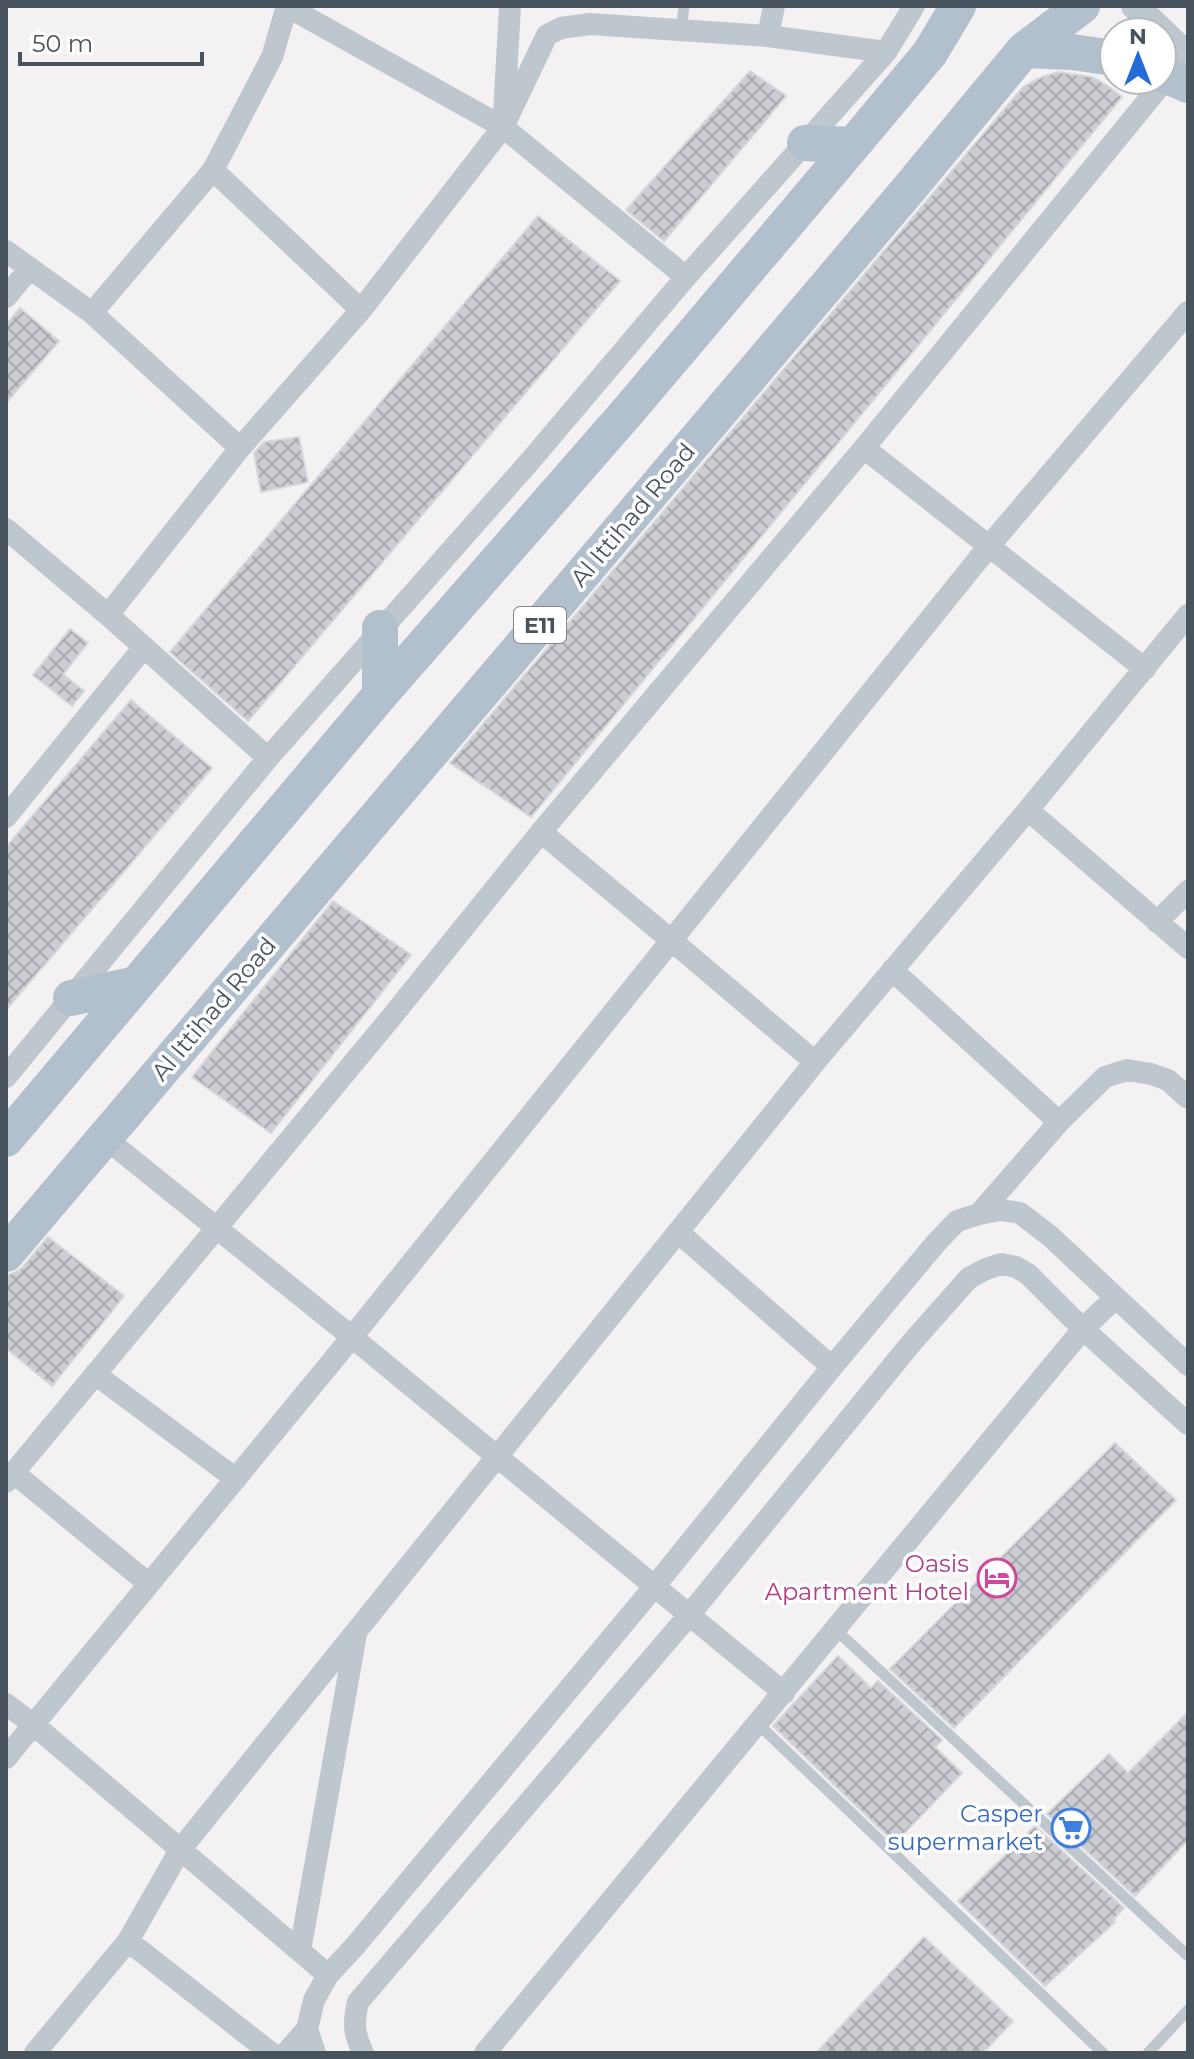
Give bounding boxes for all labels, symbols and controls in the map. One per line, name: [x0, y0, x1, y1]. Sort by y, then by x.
scale bar: [20, 16, 202, 66]
north arrow: [1098, 16, 1178, 96]
text: N: [1129, 23, 1147, 50]
text: 50 m: [32, 29, 93, 58]
street label: Al Ittihad Road: [564, 437, 701, 592]
road number: E11: [514, 607, 566, 643]
street label: Al Ittihad Road: [145, 931, 282, 1086]
place label: Oasis Apartment Hotel: [765, 1549, 969, 1606]
hotel icon: Oasis Apartment Hotel: [976, 1557, 1018, 1599]
place label: Casper supermarket: [888, 1799, 1043, 1856]
supermarket icon: Casper supermarket: [1050, 1807, 1092, 1849]

